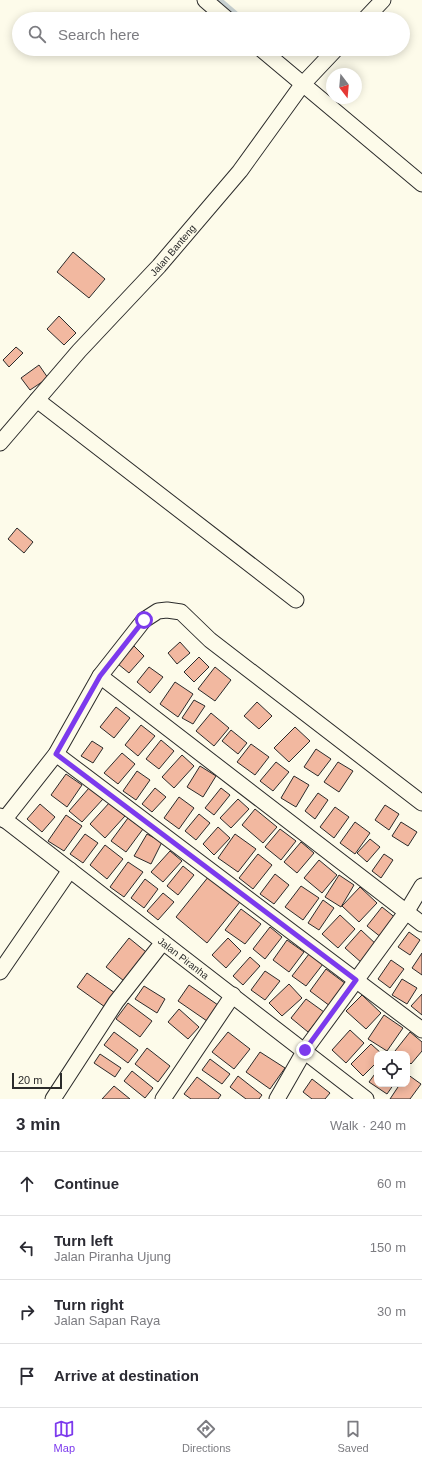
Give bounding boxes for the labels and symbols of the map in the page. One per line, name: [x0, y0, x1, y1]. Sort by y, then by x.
north arrow: [326, 68, 362, 104]
street label: Jalan Banteng: [147, 222, 198, 278]
route start: [135, 611, 153, 629]
street label: Jalan Piranha: [156, 935, 211, 981]
route end: [296, 1041, 314, 1059]
scale bar: [12, 1071, 62, 1090]

